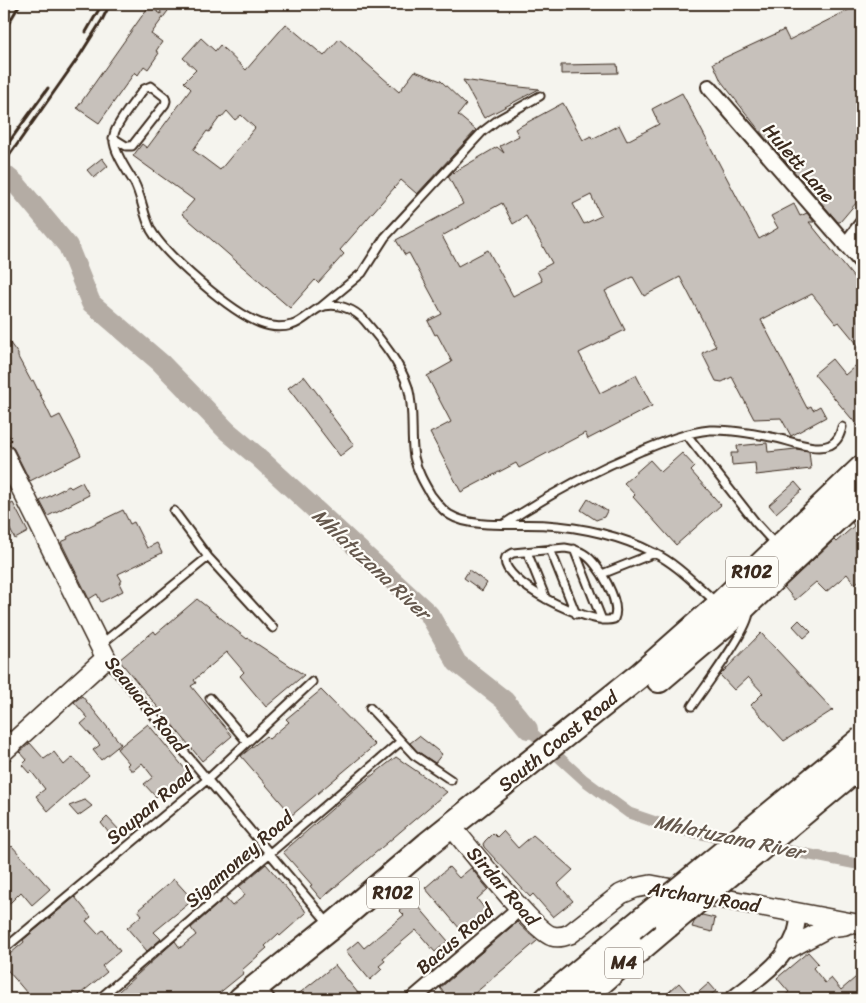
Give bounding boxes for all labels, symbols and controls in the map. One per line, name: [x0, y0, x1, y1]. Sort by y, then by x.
street label: Hulett Lane: [754, 115, 844, 211]
water label: Mhlatuzana River: [304, 499, 441, 631]
road number: R102: [726, 556, 778, 588]
street label: Seaward Road: [96, 648, 197, 762]
street label: South Coast Road: [490, 681, 626, 800]
street label: Soupan Road: [98, 758, 203, 853]
street label: Sigamoney Road: [177, 801, 302, 916]
water label: Mhlatuzana River: [651, 804, 811, 871]
street label: Sirdar Road: [458, 838, 549, 935]
street label: Archary Road: [645, 872, 764, 922]
road number: R102: [367, 878, 419, 908]
street label: Bacus Road: [408, 894, 503, 983]
road number: M4: [605, 948, 643, 978]

